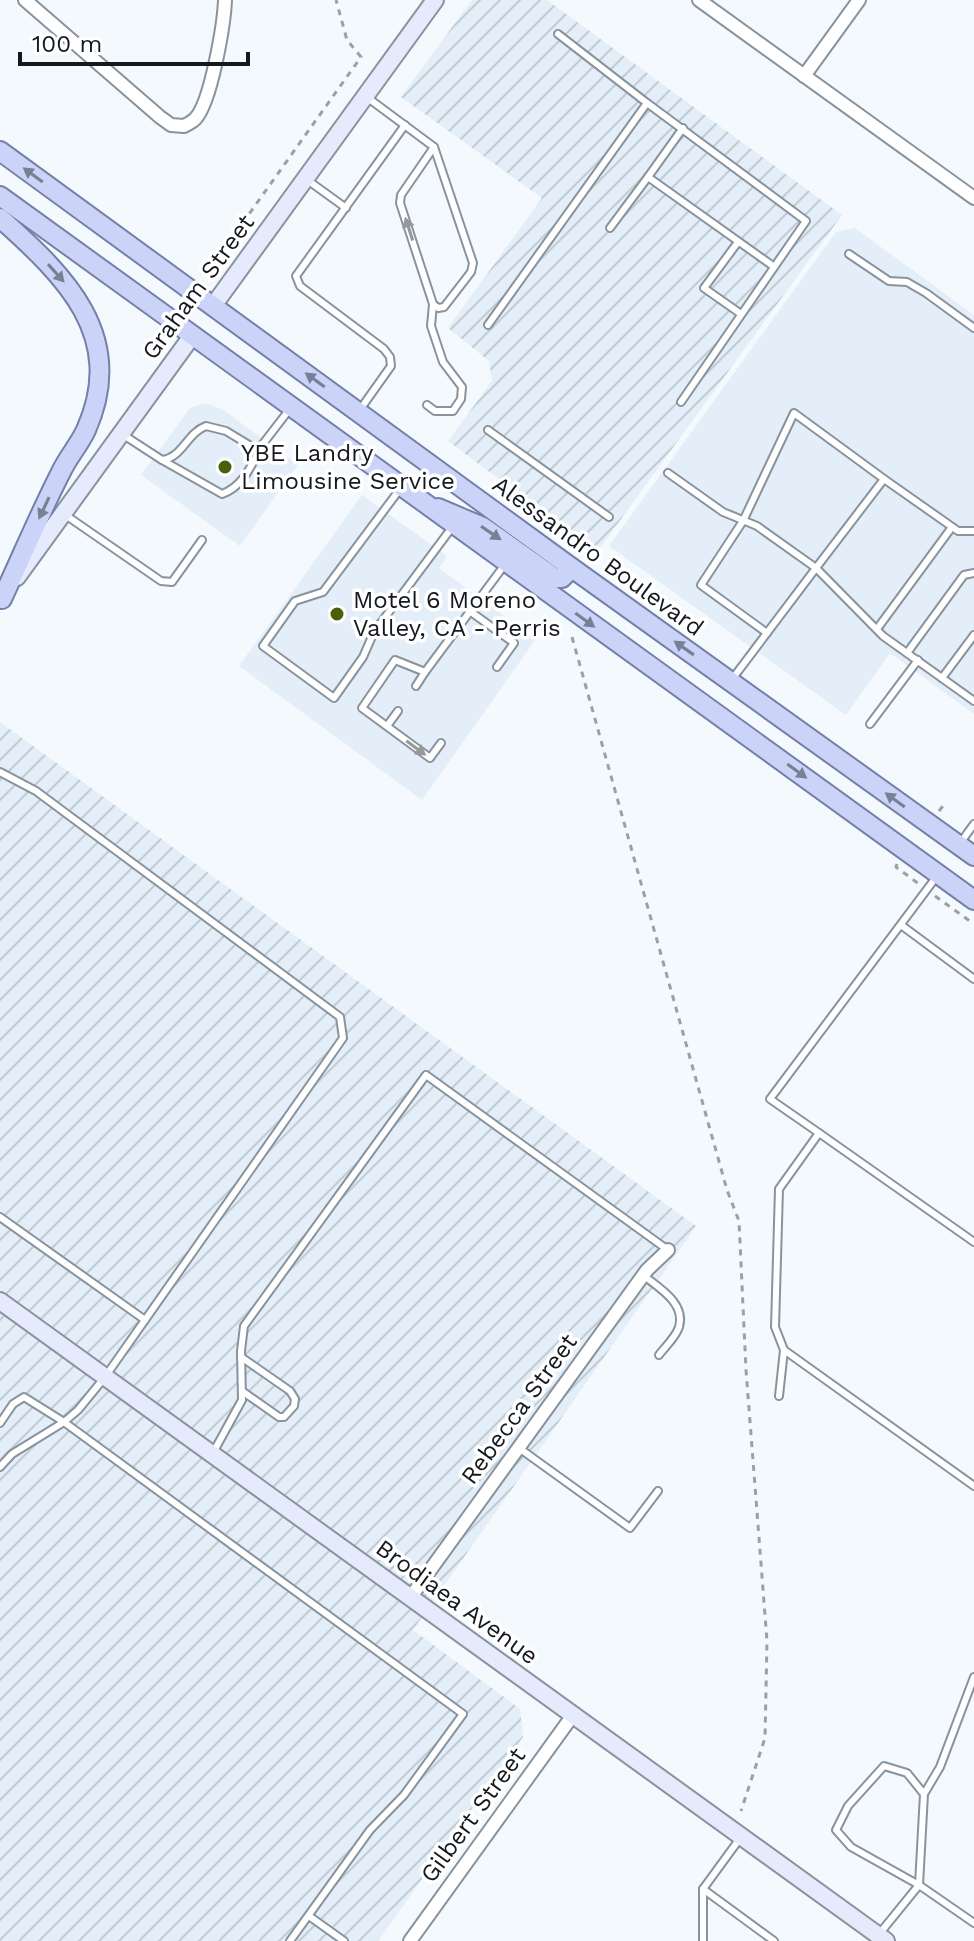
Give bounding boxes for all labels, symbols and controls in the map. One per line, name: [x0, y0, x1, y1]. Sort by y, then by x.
scale bar: [20, 16, 248, 66]
text: 100 m: [32, 30, 102, 58]
one-way arrow: [23, 168, 44, 183]
street label: Graham Street: [136, 209, 260, 365]
one-way arrow: [402, 217, 414, 241]
one-way arrow: [46, 263, 64, 282]
one-way arrow: [305, 372, 326, 388]
place label: YBE Landry Limousine Service: [241, 439, 455, 495]
marker: YBE Landry Limousine Service: [216, 458, 234, 476]
street label: Alessandro Boulevard: [487, 470, 709, 642]
one-way arrow: [37, 496, 51, 520]
one-way arrow: [481, 525, 502, 540]
place label: Motel 6 Moreno Valley, CA - Perris: [353, 586, 561, 642]
marker: Motel 6 Moreno Valley, CA - Perris: [328, 605, 346, 623]
one-way arrow: [575, 612, 596, 627]
one-way arrow: [674, 640, 695, 656]
one-way arrow: [406, 739, 426, 755]
one-way arrow: [786, 763, 808, 779]
one-way arrow: [885, 792, 906, 808]
street label: Rebecca Street: [455, 1329, 583, 1489]
street label: Brodiaea Avenue: [370, 1534, 544, 1670]
street label: Gilbert Street: [415, 1742, 531, 1888]

